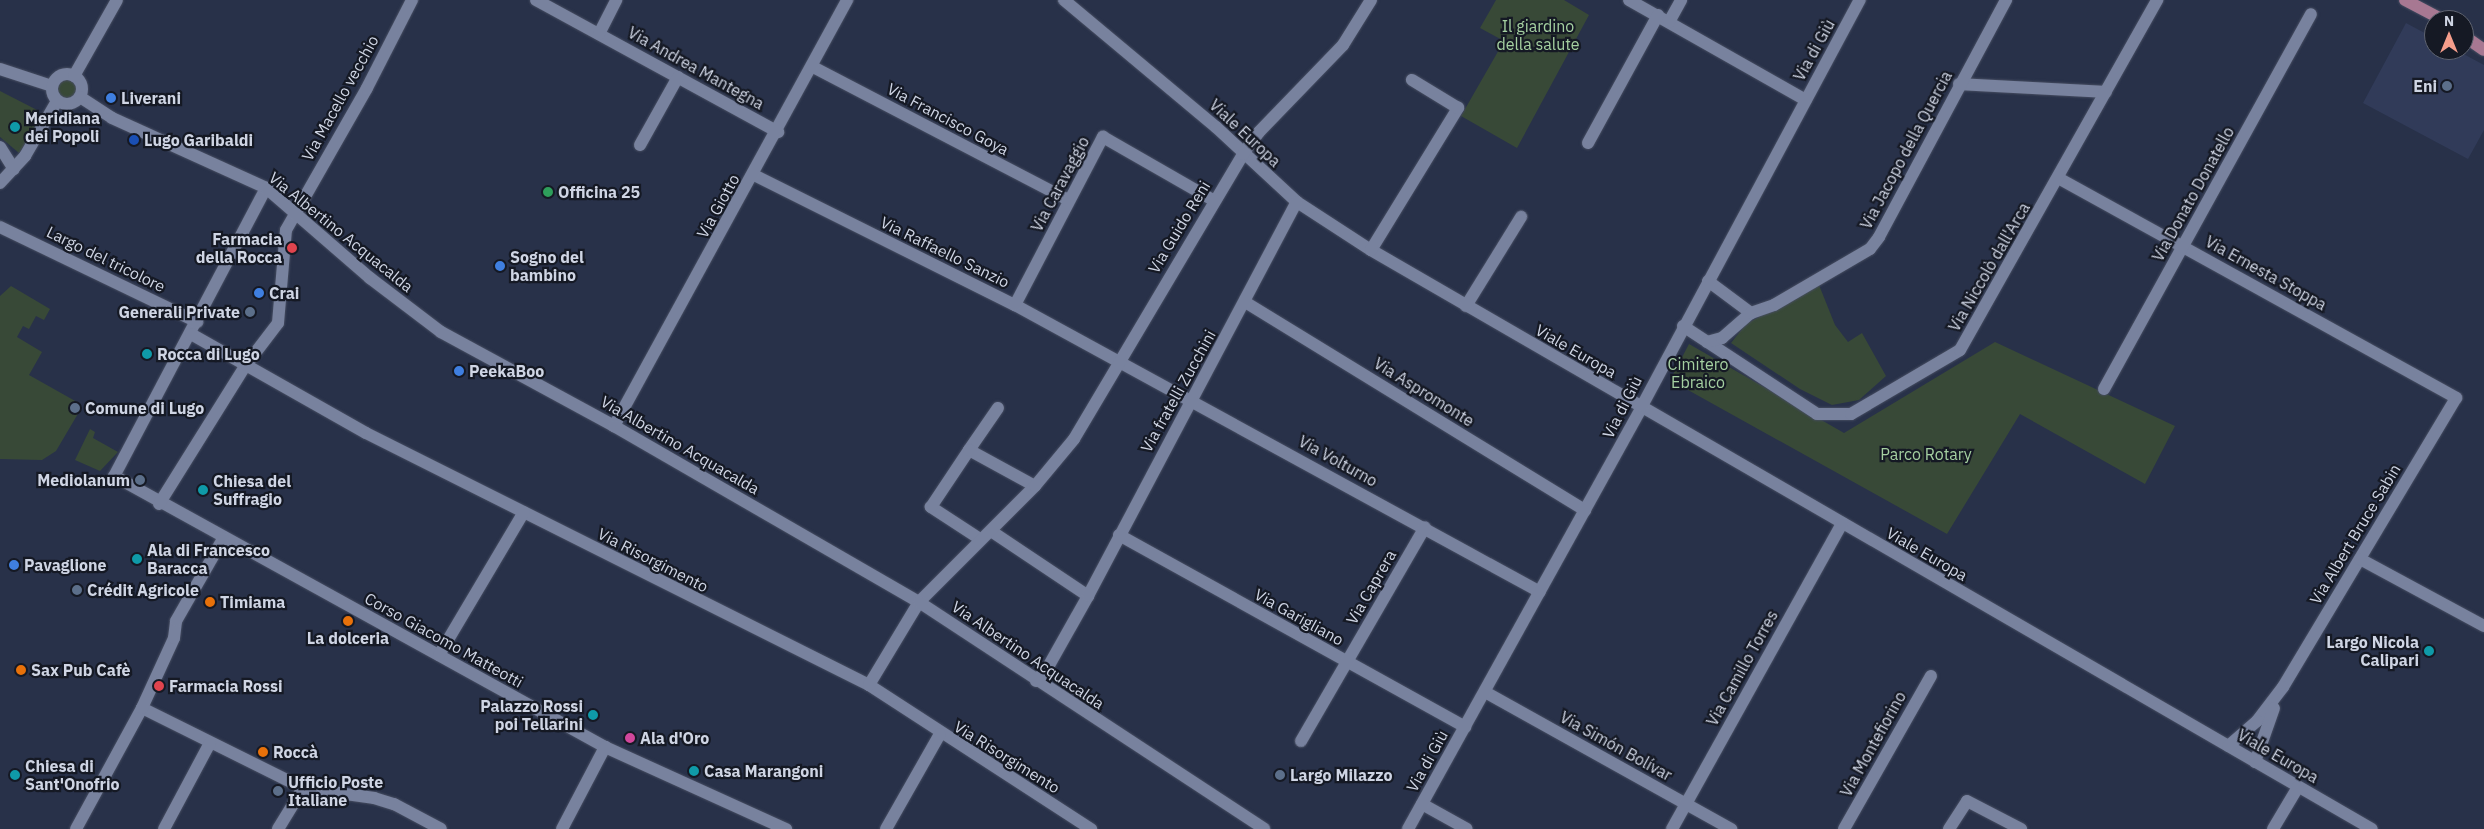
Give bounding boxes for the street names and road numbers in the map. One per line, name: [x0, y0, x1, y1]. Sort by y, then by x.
street label: Via di Giù: [1789, 16, 1839, 84]
street label: Via Andrea Mantegna: [625, 23, 767, 113]
street label: Via Macello vecchio: [298, 32, 382, 164]
street label: Via Jacopo della Quercia: [1856, 68, 1956, 232]
street label: Via Francisco Goya: [884, 79, 1012, 159]
street label: Viale Europa: [1205, 95, 1285, 171]
street label: Via Donato Donatello: [2148, 123, 2238, 265]
street label: Via Caravaggio: [1027, 133, 1093, 235]
street label: Via Albertino Acquacalda: [265, 168, 417, 296]
street label: Via Giotto: [693, 171, 743, 241]
street label: Via Guido Reni: [1144, 177, 1214, 277]
street label: Via Niccolò dall'Arca: [1944, 199, 2034, 335]
street label: Via Raffaello Sanzio: [877, 212, 1013, 292]
street label: Largo del tricolore: [44, 222, 168, 296]
street label: Via Ernesta Stoppa: [2202, 232, 2330, 314]
street label: Viale Europa: [1532, 320, 1620, 382]
street label: Via fratelli Zucchini: [1136, 327, 1220, 455]
street label: Via Aspromonte: [1370, 354, 1478, 430]
street label: Via di Giù: [1598, 373, 1646, 441]
street label: Via Albertino Acquacalda: [597, 392, 763, 498]
street label: Via Volturno: [1295, 431, 1381, 491]
street label: Via Albert Bruce Sabin: [2306, 460, 2404, 608]
street label: Viale Europa: [1883, 523, 1971, 585]
street label: Via Risorgimento: [595, 524, 711, 596]
street label: Via Caprera: [1342, 546, 1400, 628]
street label: Via Garigliano: [1251, 585, 1347, 649]
street label: Corso Giacomo Matteotti: [362, 588, 526, 692]
street label: Via Albertino Acquacalda: [948, 597, 1108, 713]
street label: Via Camillo Torres: [1702, 607, 1782, 729]
street label: Via Montefiorino: [1836, 688, 1910, 800]
street label: Via Simón Bolívar: [1557, 707, 1675, 785]
street label: Via Risorgimento: [950, 717, 1064, 797]
street label: Viale Europa: [2234, 725, 2322, 787]
street label: Via di Giù: [1402, 727, 1452, 795]

